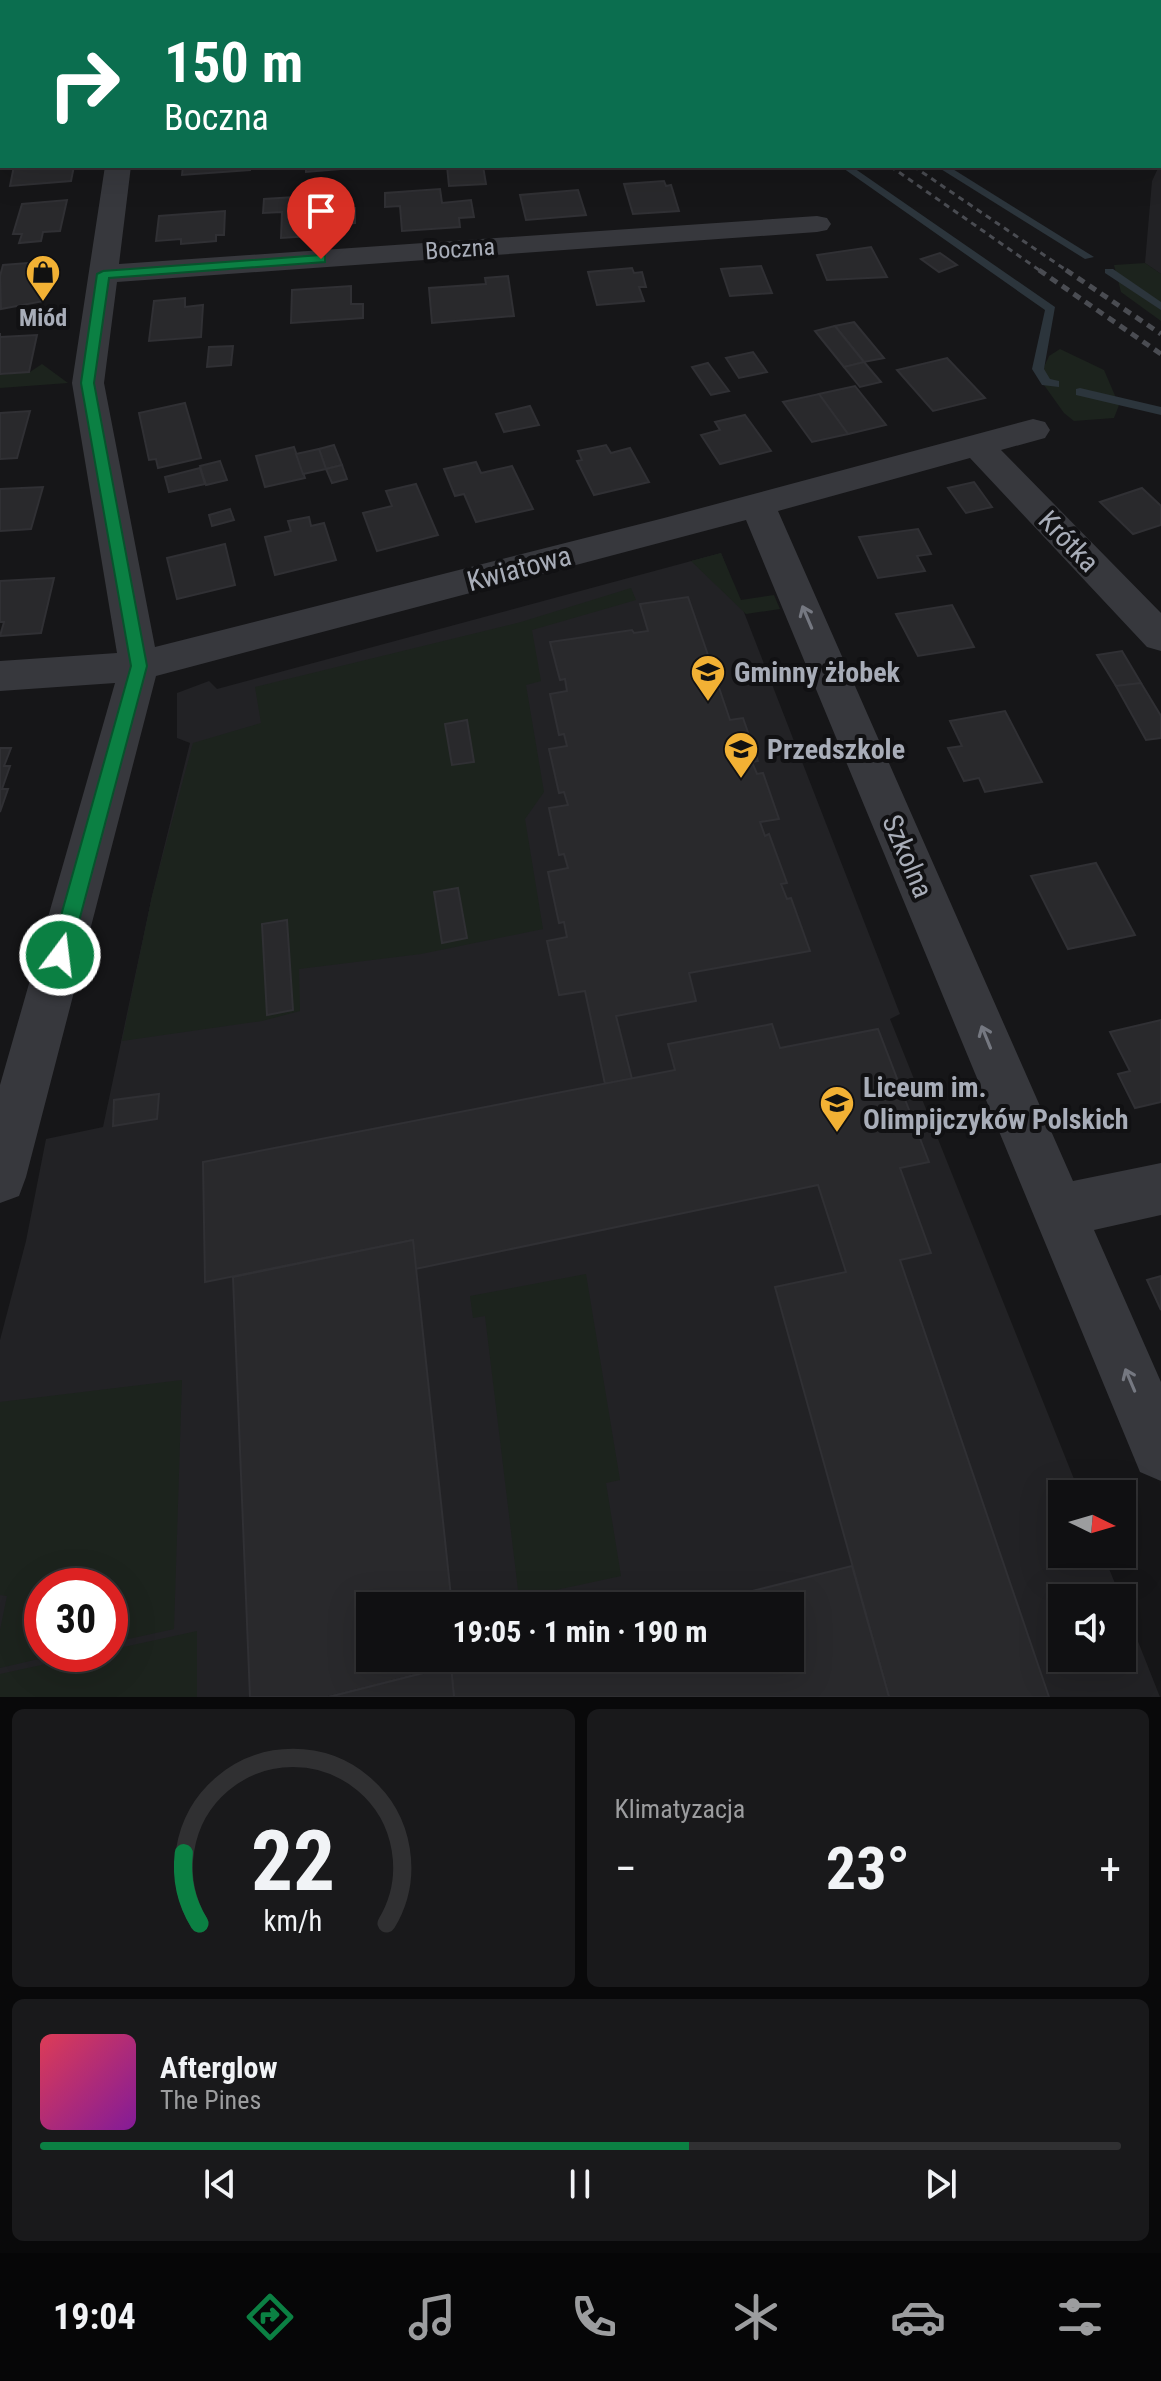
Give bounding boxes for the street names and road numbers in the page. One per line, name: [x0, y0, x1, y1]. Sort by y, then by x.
street label: Boczna: [424, 233, 496, 265]
street label: Krótka: [1032, 504, 1105, 579]
street label: Kwiatowa: [464, 539, 575, 598]
street label: Szkolna: [875, 810, 940, 903]

